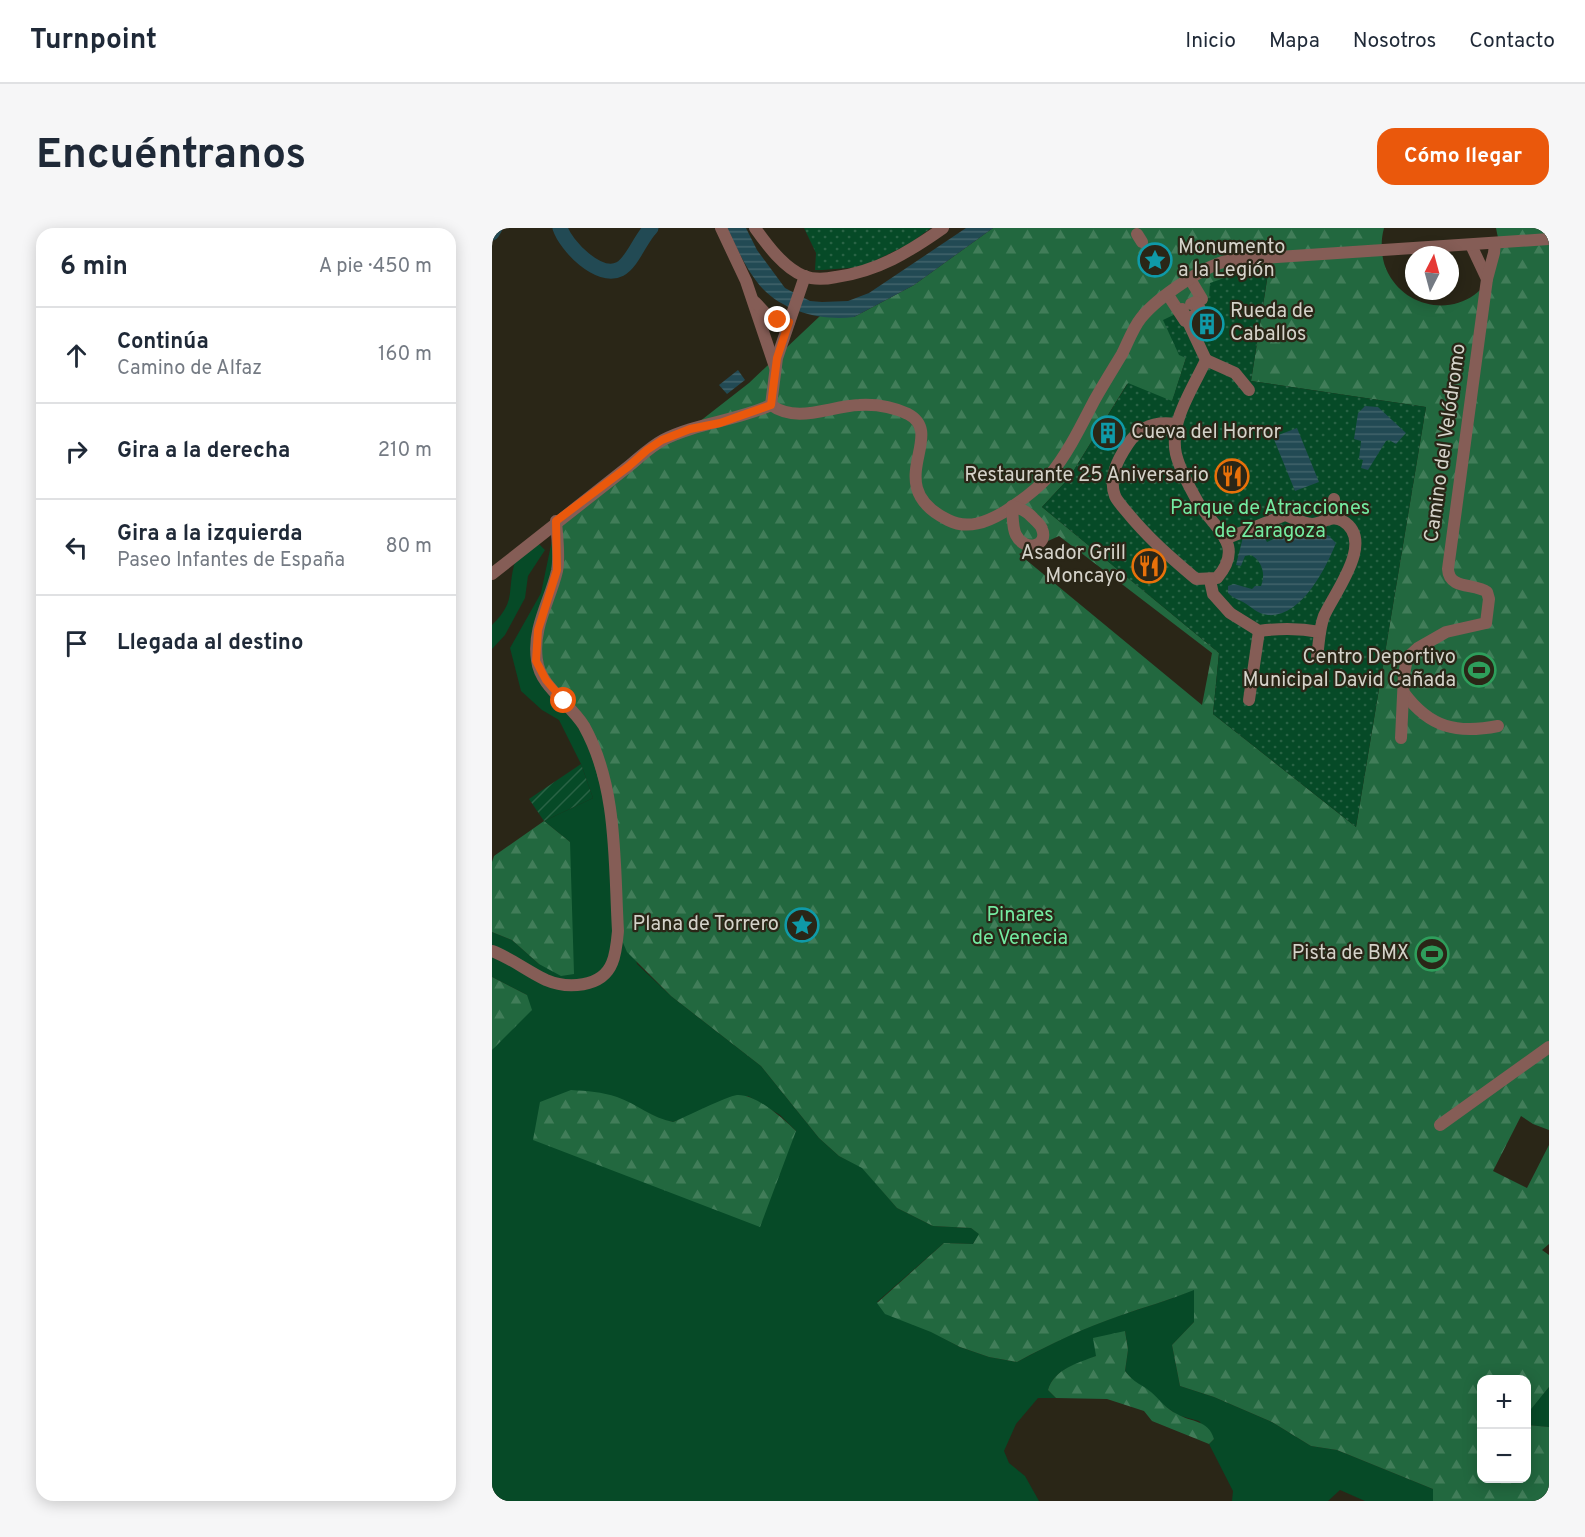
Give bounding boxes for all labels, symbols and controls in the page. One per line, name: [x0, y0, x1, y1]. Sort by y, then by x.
text: Turnpoint: [30, 23, 157, 59]
text: Inicio: [1185, 28, 1236, 55]
text: Mapa: [1269, 28, 1320, 55]
text: Nosotros: [1353, 28, 1436, 55]
text: Contacto: [1469, 28, 1555, 55]
button: Cómo llegar: [1377, 128, 1549, 185]
text: Encuéntranos: [36, 130, 306, 183]
place label: Monumento a la Legión: [1178, 235, 1286, 284]
place icon: Monumento a la Legión: [1137, 242, 1173, 278]
north arrow: [1405, 246, 1459, 300]
text: 6 min: [60, 251, 128, 284]
text: A pie · 450 m: [319, 254, 432, 280]
place label: Rueda de Caballos: [1230, 299, 1314, 348]
route end: [764, 306, 790, 332]
building icon: Rueda de Caballos: [1189, 306, 1225, 342]
text: Continúa: [117, 329, 209, 356]
icon: ahead: [60, 339, 93, 372]
text: 160 m: [378, 342, 432, 368]
street label: Camino del Velódromo: [1419, 342, 1473, 544]
text: Camino de Alfaz: [117, 356, 262, 382]
building icon: Cueva del Horror: [1090, 415, 1126, 451]
place label: Cueva del Horror: [1131, 420, 1282, 446]
icon: right: [60, 435, 93, 468]
text: Gira a la derecha: [117, 438, 290, 465]
text: 210 m: [378, 438, 432, 464]
restaurant icon: Restaurante 25 Aniversario: [1214, 458, 1250, 494]
place label: Restaurante 25 Aniversario: [964, 463, 1209, 489]
park label: Parque de Atracciones de Zaragoza: [1170, 496, 1370, 545]
text: Gira a la izquierda: [117, 521, 303, 548]
icon: left: [60, 531, 93, 564]
text: 80 m: [386, 534, 432, 560]
place label: Asador Grill Moncayo: [1021, 541, 1126, 590]
text: Paseo Infantes de España: [117, 548, 345, 574]
restaurant icon: Asador Grill Moncayo: [1131, 548, 1167, 584]
icon: arrive: [60, 627, 93, 660]
text: Llegada al destino: [117, 630, 303, 657]
place label: Centro Deportivo Municipal David Cañada: [1242, 645, 1456, 694]
sports icon: Centro Deportivo Municipal David Cañada: [1461, 652, 1497, 688]
route start: [550, 687, 576, 713]
park label: Pinares de Venecia: [972, 903, 1068, 952]
place icon: Plana de Torrero: [784, 907, 820, 943]
place label: Plana de Torrero: [633, 912, 779, 938]
sports icon: Pista de BMX: [1414, 936, 1450, 972]
place label: Pista de BMX: [1292, 941, 1409, 967]
map controls: [1477, 1375, 1531, 1483]
button: +: [1477, 1375, 1531, 1429]
button: −: [1477, 1429, 1531, 1483]

